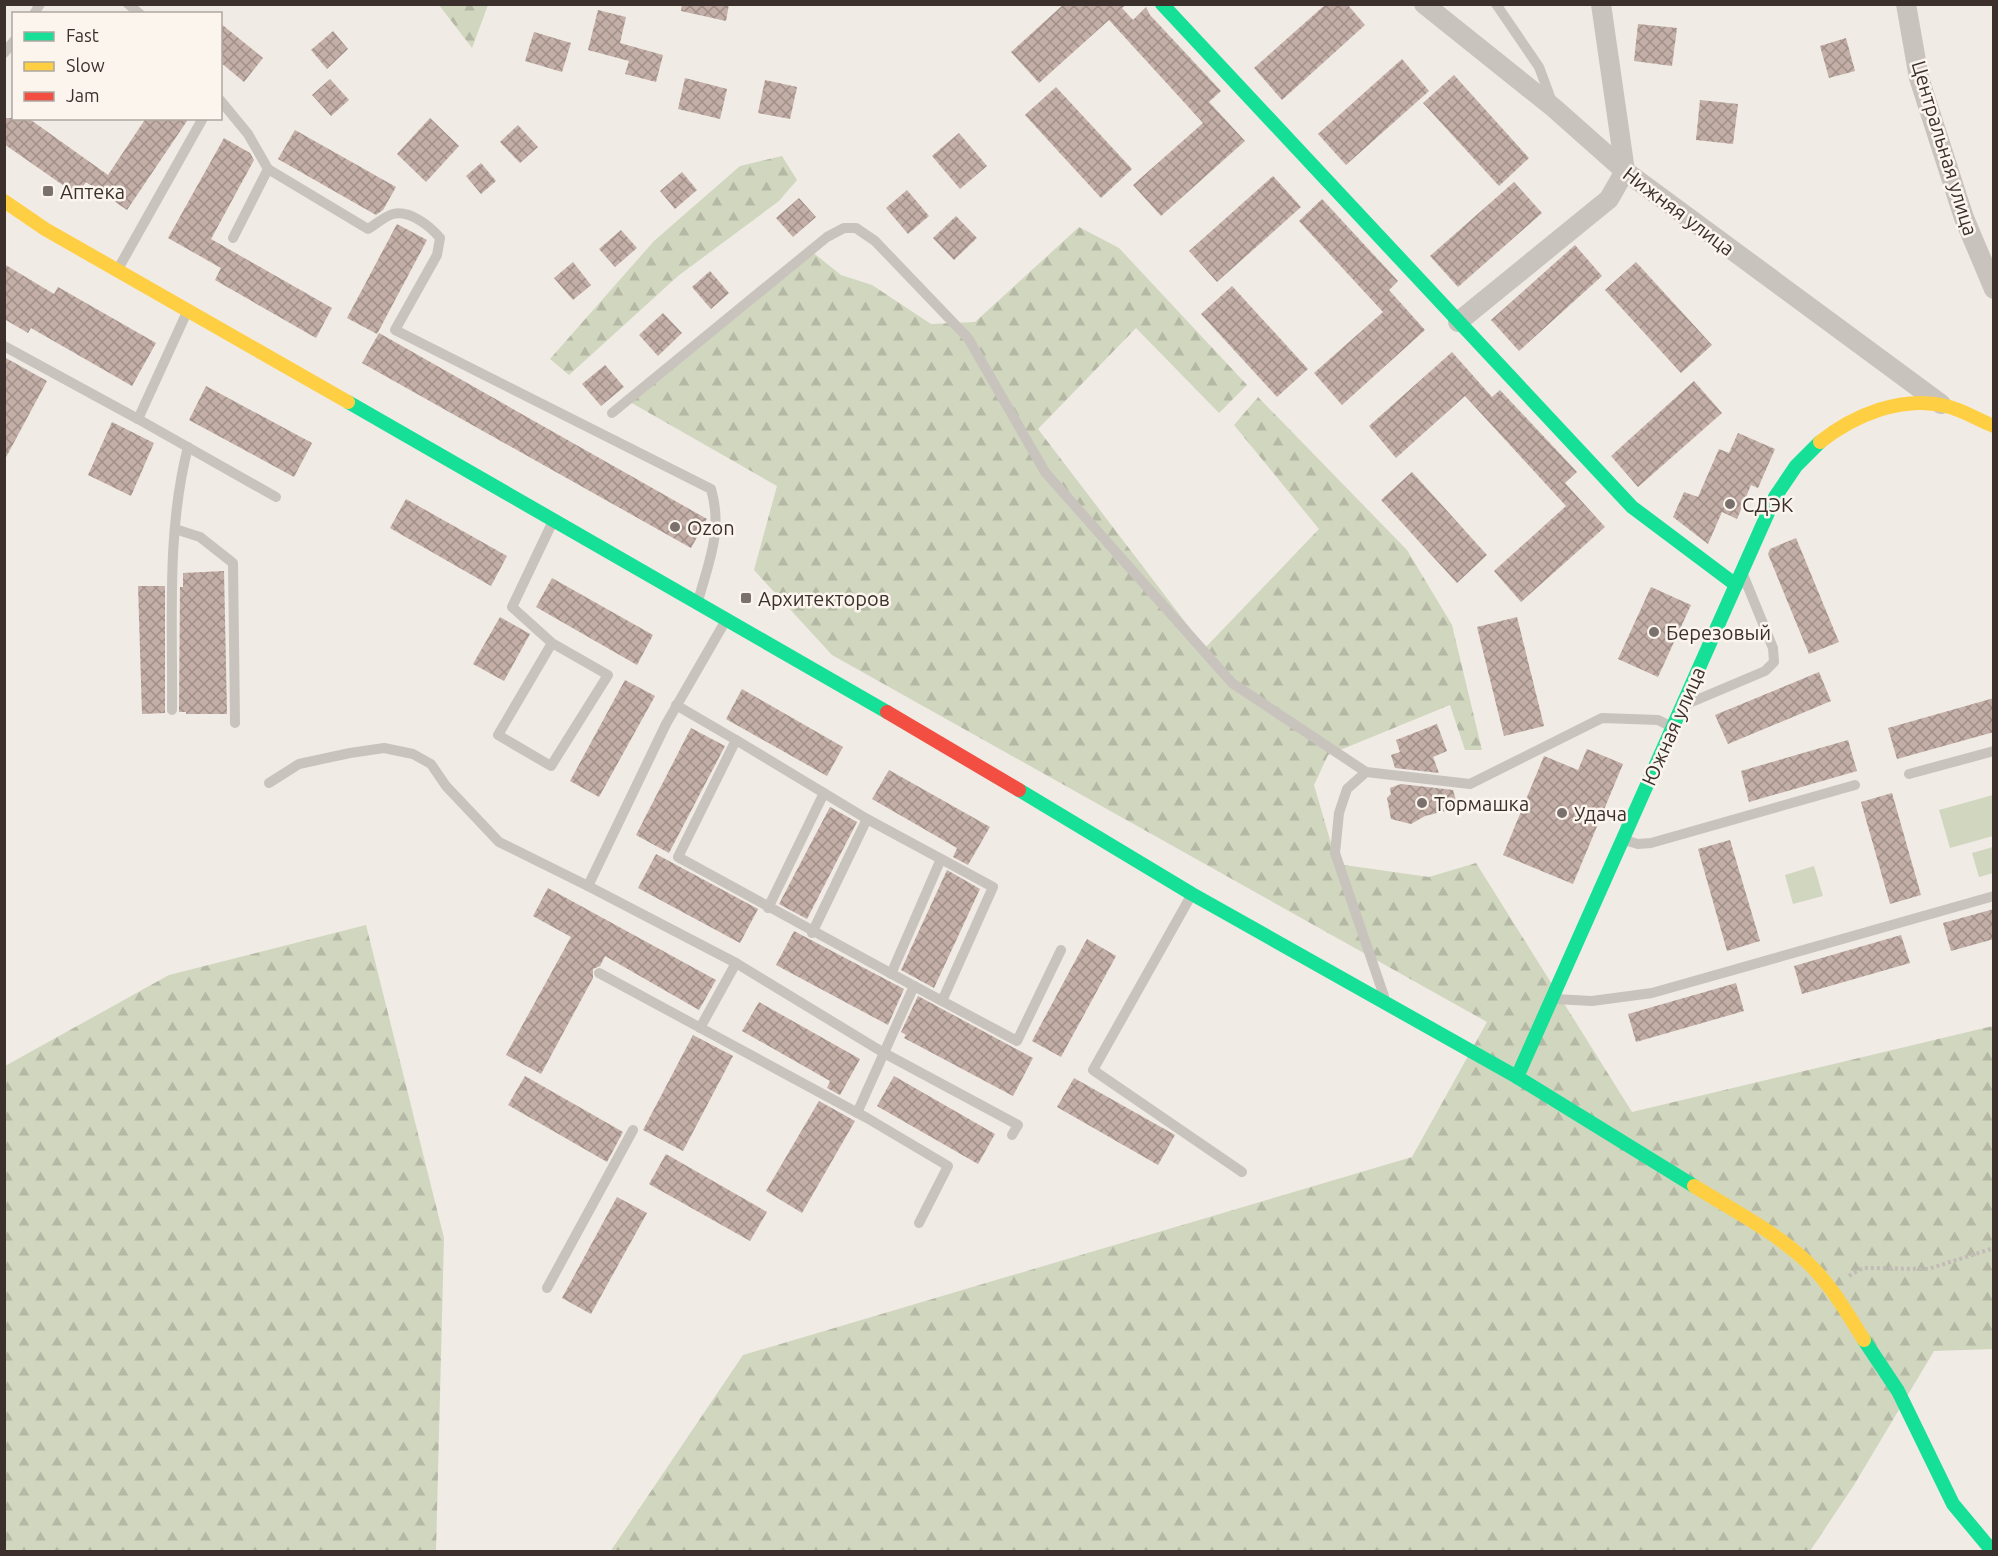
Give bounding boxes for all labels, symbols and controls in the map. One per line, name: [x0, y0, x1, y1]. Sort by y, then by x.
legend: [12, 12, 222, 120]
text: Fast: [66, 25, 99, 45]
text: Slow: [66, 55, 105, 75]
street label: Центральная улица: [1907, 58, 1983, 238]
text: Jam: [66, 85, 100, 105]
street label: Нижняя улица: [1619, 162, 1739, 260]
place label: Аптека: [60, 180, 125, 203]
marker: Аптека: [41, 184, 55, 198]
place label: СДЭК: [1742, 493, 1793, 516]
marker: СДЭК: [1723, 497, 1737, 511]
place label: Ozon: [687, 516, 735, 539]
marker: Ozon: [668, 520, 682, 534]
place label: Архитекторов: [758, 587, 890, 610]
marker: Архитекторов: [739, 591, 753, 605]
place label: Березовый: [1666, 621, 1771, 644]
marker: Березовый: [1647, 625, 1661, 639]
street label: Южная улица: [1637, 663, 1709, 789]
place label: Тормашка: [1434, 792, 1529, 815]
marker: Тормашка: [1415, 796, 1429, 810]
place label: Удача: [1574, 802, 1627, 825]
marker: Удача: [1555, 806, 1569, 820]

